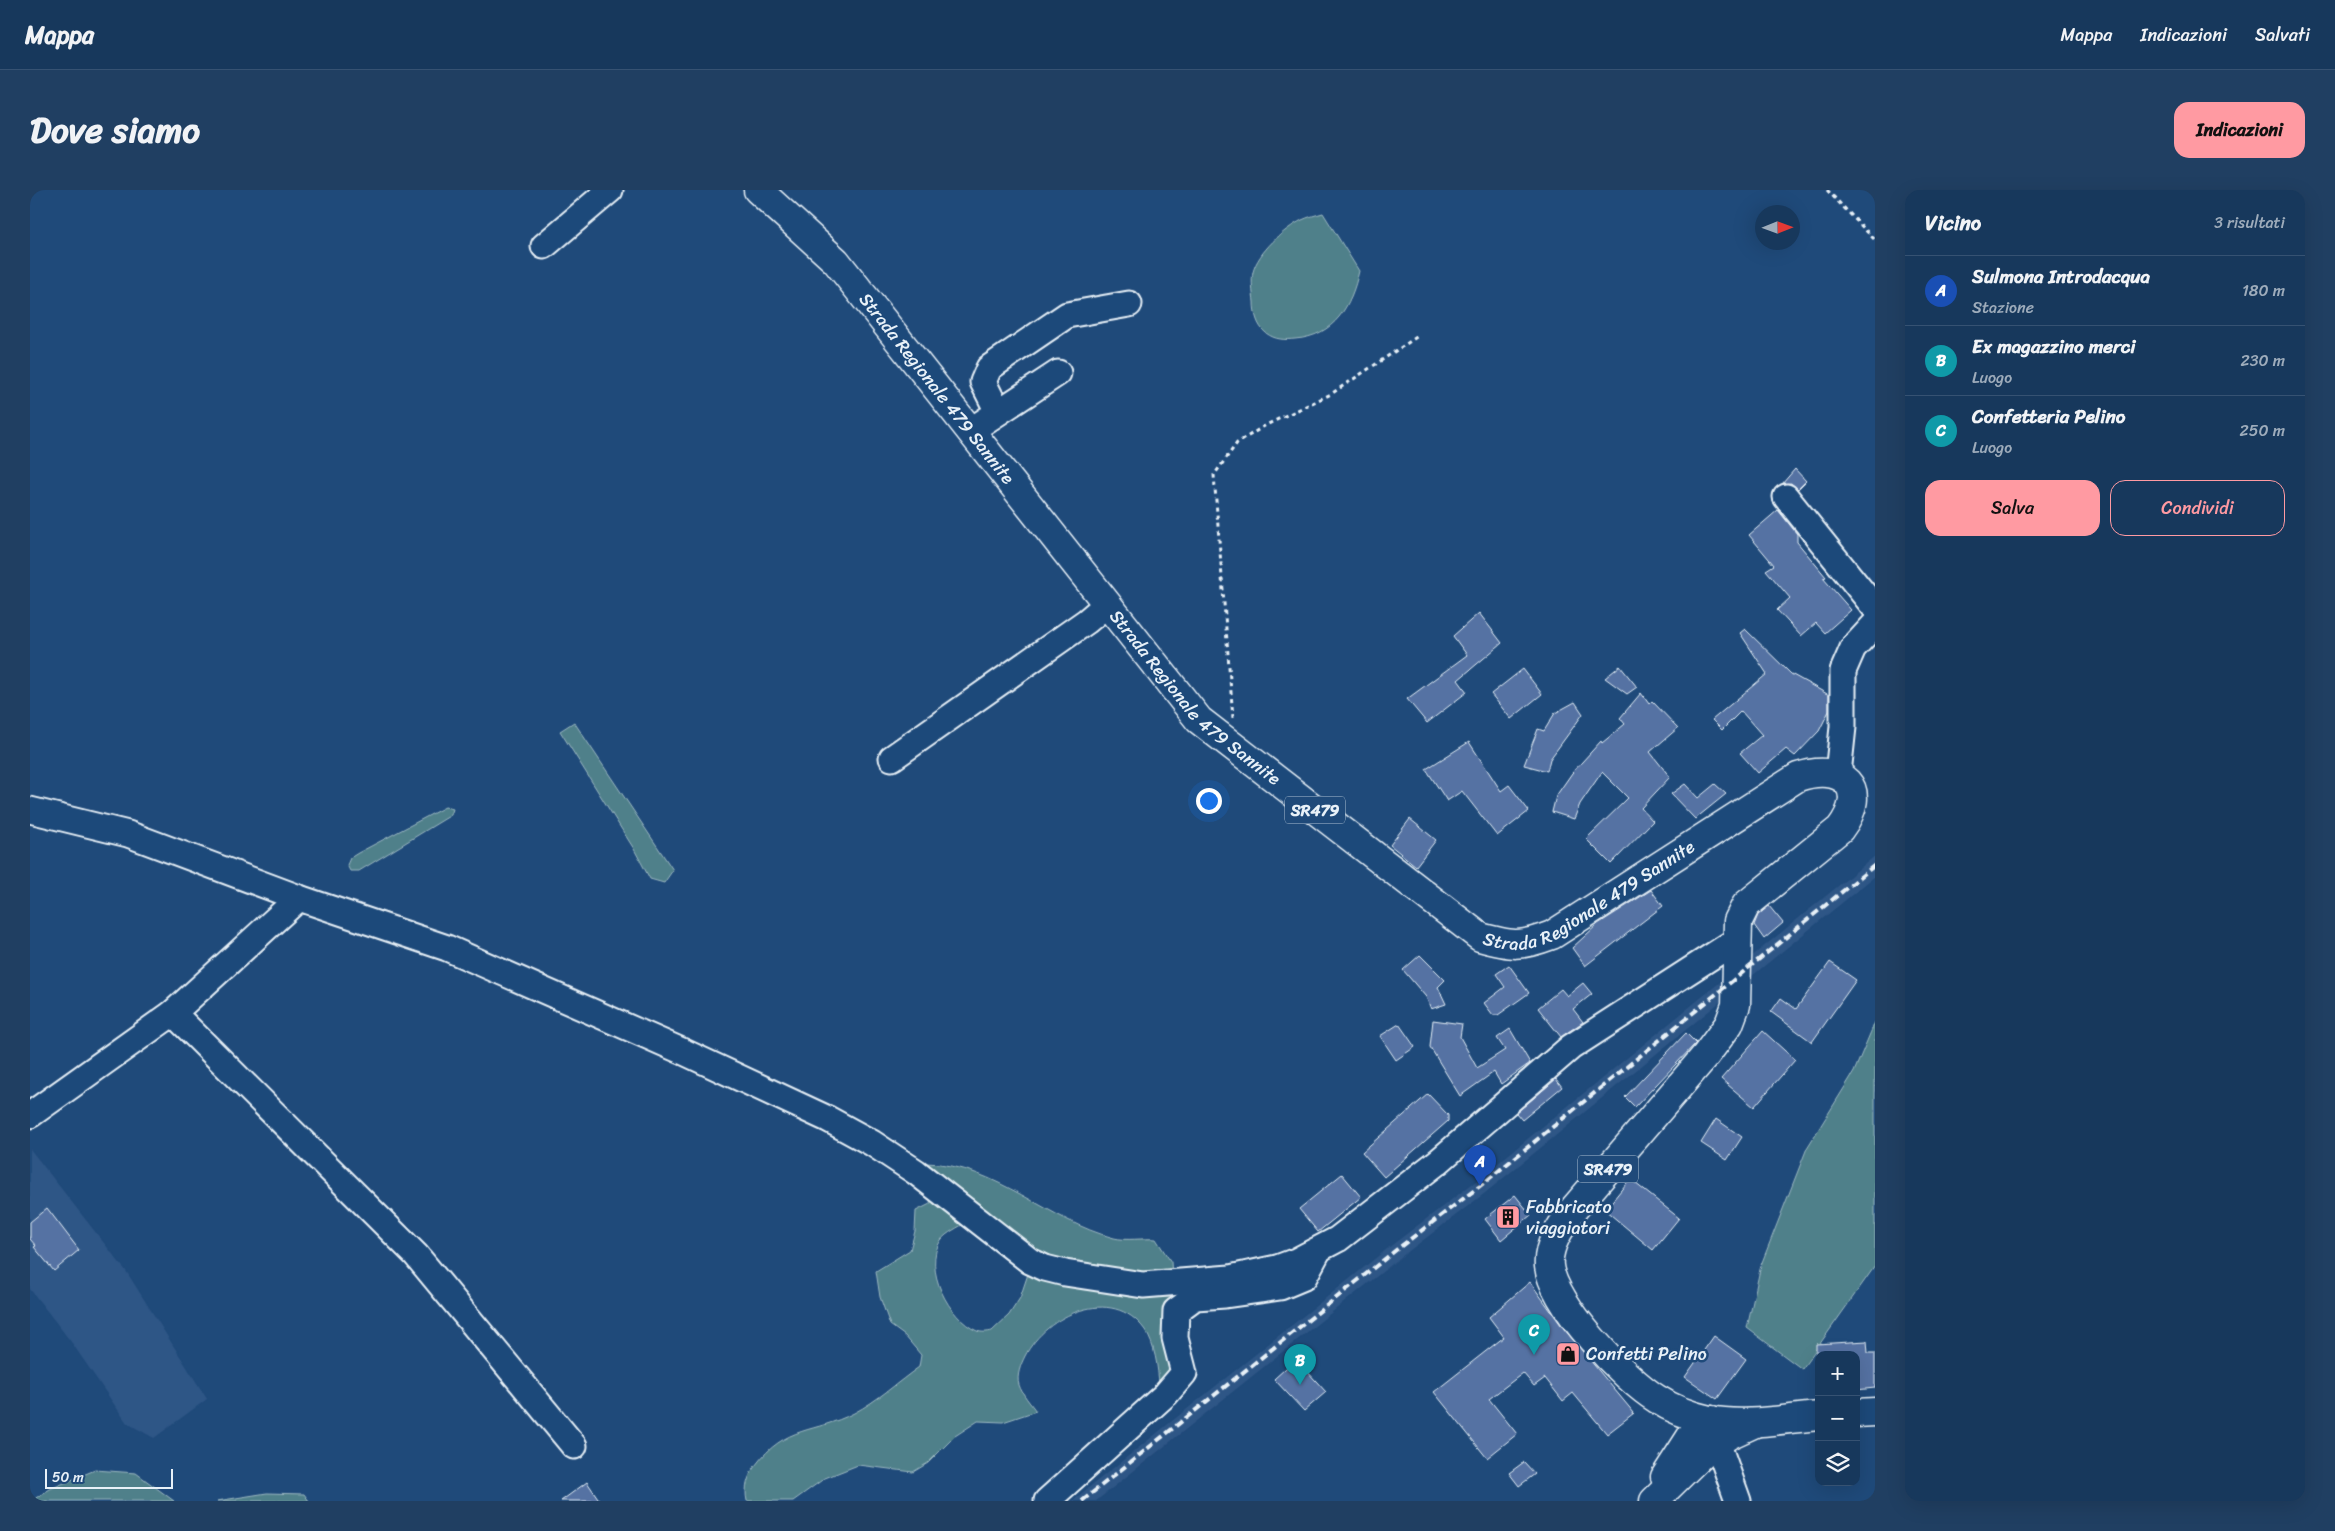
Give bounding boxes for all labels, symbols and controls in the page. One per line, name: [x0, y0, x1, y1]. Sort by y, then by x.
text: Mappa: [25, 14, 94, 56]
text: Mappa: [2060, 19, 2112, 51]
text: Indicazioni: [2140, 19, 2227, 51]
text: Salvati: [2255, 19, 2310, 51]
text: Dove siamo: [30, 99, 200, 161]
button: Indicazioni: [2174, 102, 2305, 158]
text: Vicino: [1925, 204, 1981, 242]
north arrow: [1755, 205, 1800, 250]
text: 3 risultati: [2214, 208, 2285, 237]
text: Sulmona Introdacqua: [1972, 260, 2150, 293]
text: A: [1936, 276, 1946, 305]
text: 180 m: [2242, 276, 2285, 305]
street label: Strada Regionale 479 Sannite: [851, 285, 1023, 492]
text: Stazione: [1972, 293, 2034, 322]
text: Ex magazzino merci: [1972, 330, 2136, 363]
text: B: [1936, 346, 1946, 375]
text: 230 m: [2240, 346, 2285, 375]
text: Luogo: [1972, 363, 2012, 392]
text: Confetteria Pelino: [1972, 400, 2125, 433]
text: C: [1936, 416, 1946, 445]
text: 250 m: [2239, 416, 2285, 445]
text: Luogo: [1972, 433, 2012, 462]
button: Salva: [1925, 480, 2100, 536]
button: Condividi: [2110, 480, 2285, 536]
street label: Strada Regionale 479 Sannite: [1101, 602, 1288, 794]
your location: [1196, 788, 1222, 814]
road number: SR479: [1285, 796, 1345, 824]
street label: Strada Regionale 479 Sannite: [1479, 831, 1701, 960]
pin: A: [1464, 1145, 1496, 1186]
road number: SR479: [1578, 1156, 1638, 1182]
place label: Fabbricato viaggiatori: [1526, 1191, 1612, 1244]
building icon: Fabbricato viaggiatori: [1495, 1204, 1521, 1230]
pin: C: [1518, 1314, 1550, 1355]
place label: Confetti Pelino: [1586, 1338, 1707, 1370]
shop icon: Confetti Pelino: [1555, 1341, 1581, 1367]
pin: B: [1284, 1344, 1316, 1385]
map controls: [1815, 1351, 1860, 1486]
button: +: [1815, 1351, 1860, 1396]
button: −: [1815, 1396, 1860, 1441]
button: layers: [1815, 1441, 1860, 1486]
text: 50 m: [52, 1465, 84, 1490]
scale bar: [45, 1466, 172, 1489]

